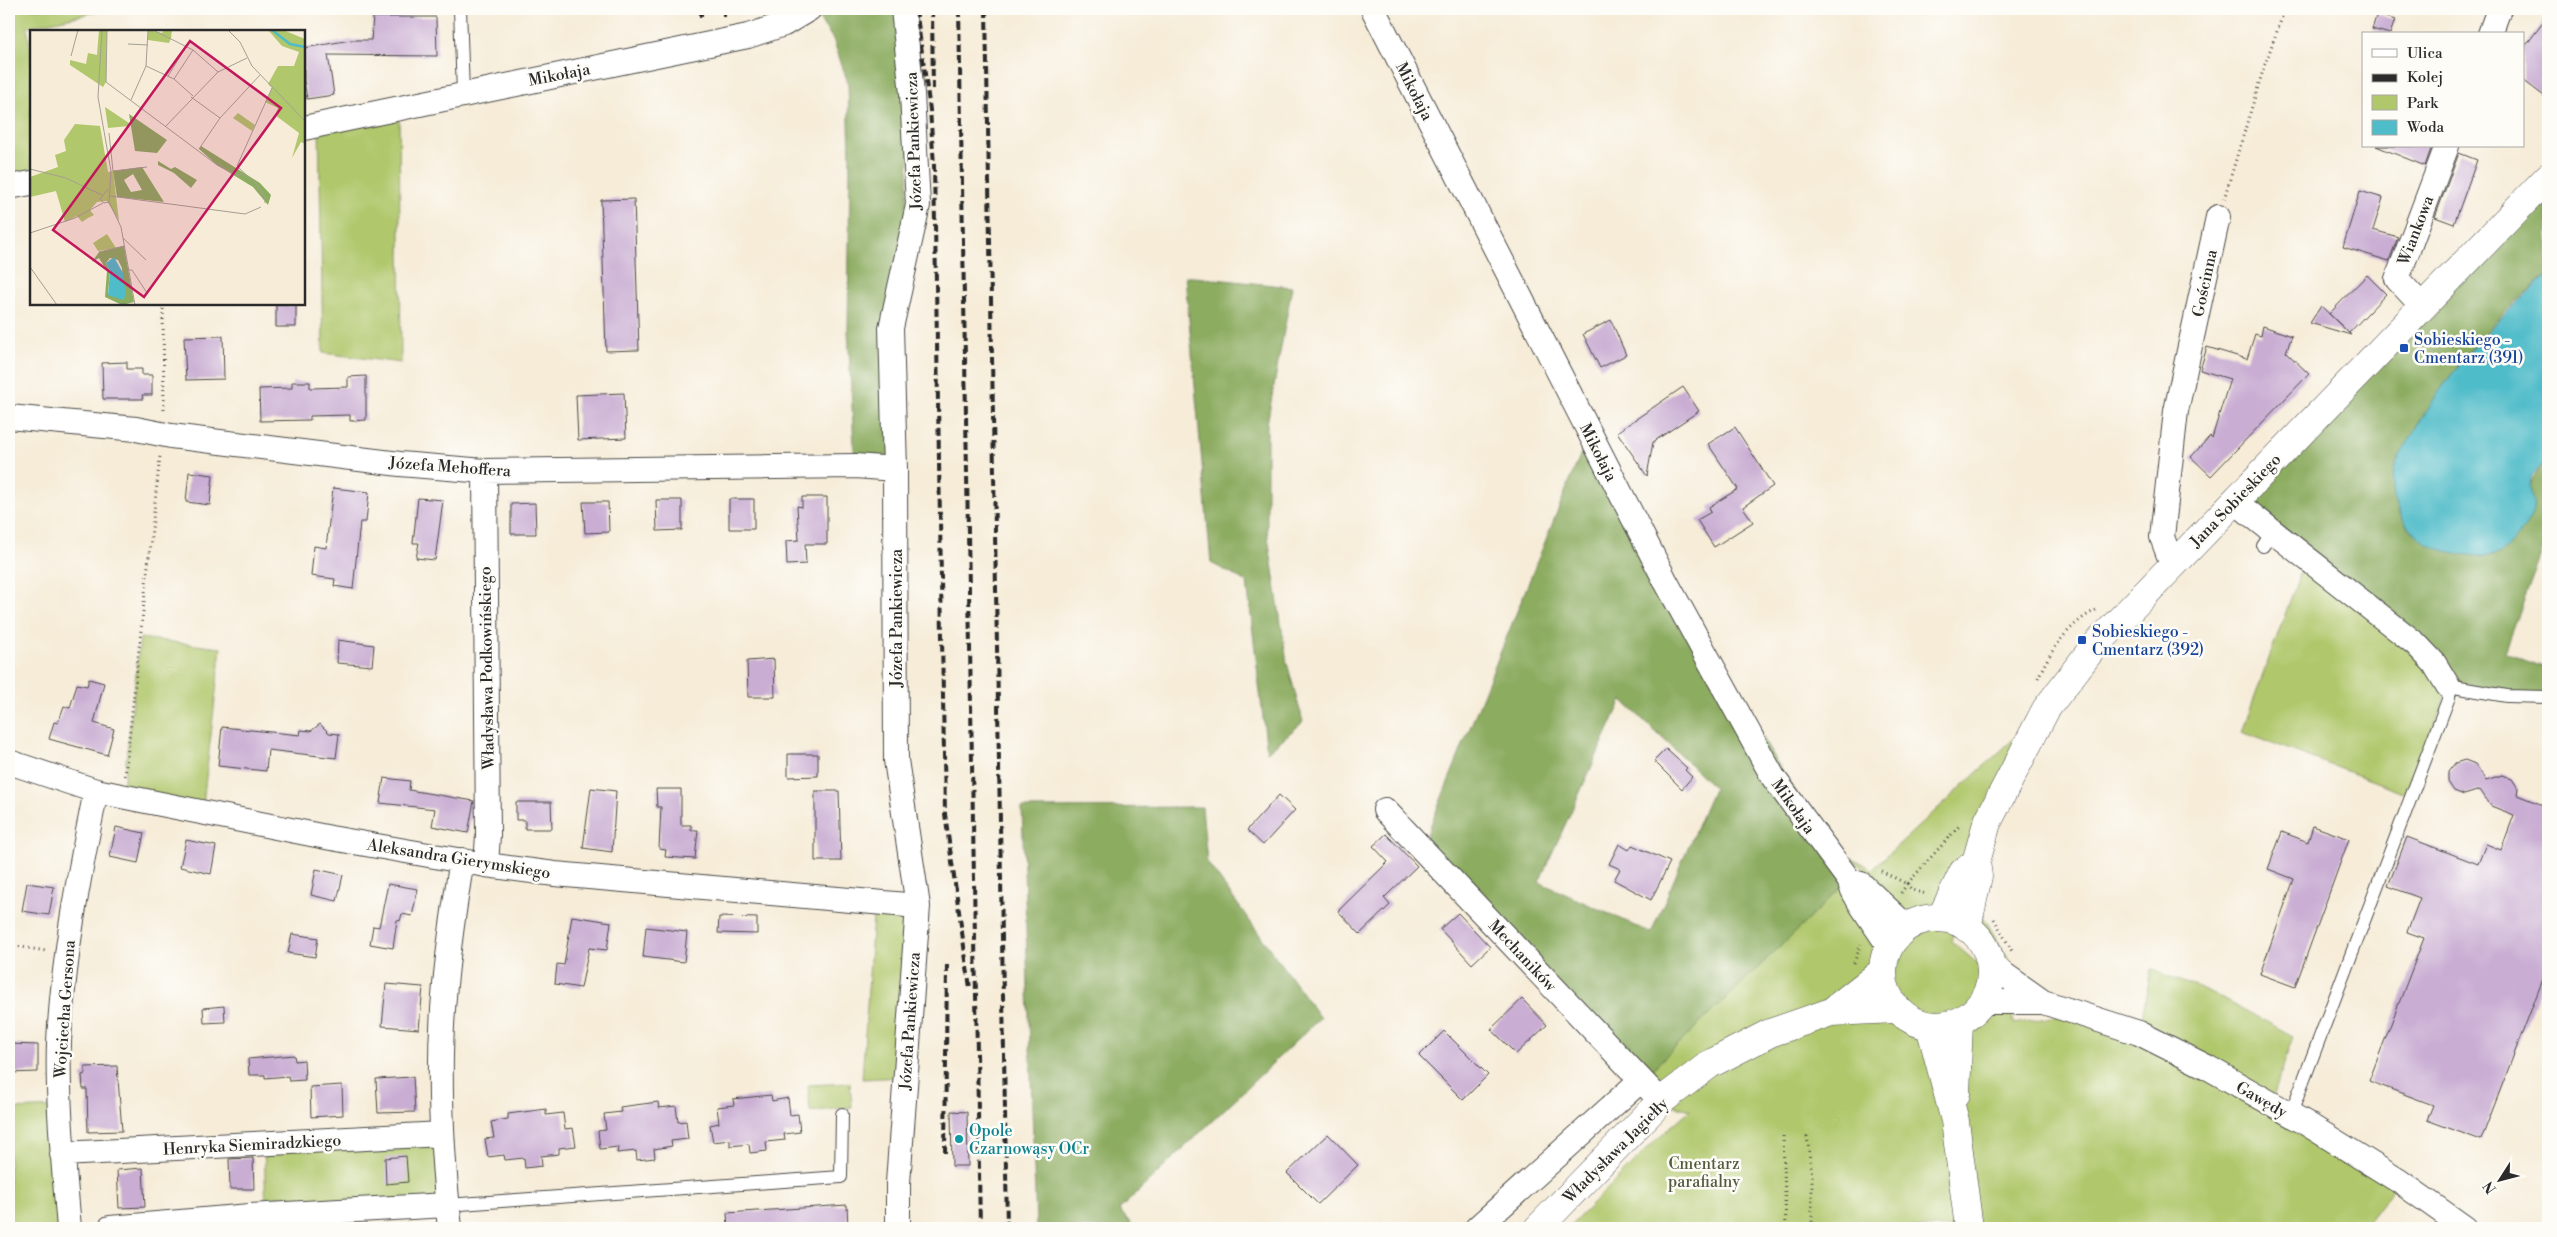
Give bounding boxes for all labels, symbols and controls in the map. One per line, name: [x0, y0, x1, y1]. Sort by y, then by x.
inset map: [30, 30, 305, 305]
legend: [2362, 32, 2524, 148]
text: Ulica: [2407, 44, 2443, 63]
street label: Mikołaja: [527, 59, 593, 91]
street label: Mikołaja: [1391, 59, 1438, 125]
text: Kolej: [2407, 68, 2443, 87]
street label: Józefa Pankiewicza: [902, 71, 926, 211]
text: Park: [2407, 94, 2439, 113]
text: Woda: [2406, 118, 2445, 137]
street label: Wiankowa: [2393, 192, 2439, 269]
street label: Gościnna: [2188, 247, 2222, 319]
place label: Sobieskiego - Cmentarz (391): [2414, 330, 2523, 368]
marker: Sobieskiego - Cmentarz (391): [2398, 342, 2410, 354]
street label: Mikołaja: [1575, 420, 1622, 486]
street label: Jana Sobieskiego: [2185, 450, 2285, 552]
street label: Józefa Mehoffera: [387, 453, 513, 481]
street label: Józefa Pankiewicza: [887, 548, 907, 688]
street label: Władysława Podkowińskiego: [475, 566, 499, 771]
place label: Sobieskiego - Cmentarz (392): [2092, 622, 2204, 660]
marker: Sobieskiego - Cmentarz (392): [2076, 634, 2088, 646]
street label: Mikołaja: [1767, 775, 1820, 839]
street label: Aleksandra Gierymskiego: [365, 834, 552, 883]
street label: Mechaników: [1484, 916, 1561, 996]
street label: Wojciecha Gersona: [50, 938, 80, 1080]
street label: Józefa Pankiewicza: [895, 950, 925, 1092]
street label: Gawędy: [2232, 1077, 2291, 1123]
street label: Władysława Jagiełły: [1558, 1094, 1673, 1208]
place label: Opole Czarnowąsy OCr: [969, 1121, 1089, 1159]
street label: Henryka Siemiradzkiego: [162, 1130, 342, 1160]
marker: Opole Czarnowąsy OCr: [953, 1133, 965, 1145]
park label: Cmentarz parafialny: [1668, 1154, 1740, 1192]
north arrow: [2474, 1154, 2524, 1204]
text: N: [2480, 1177, 2501, 1197]

